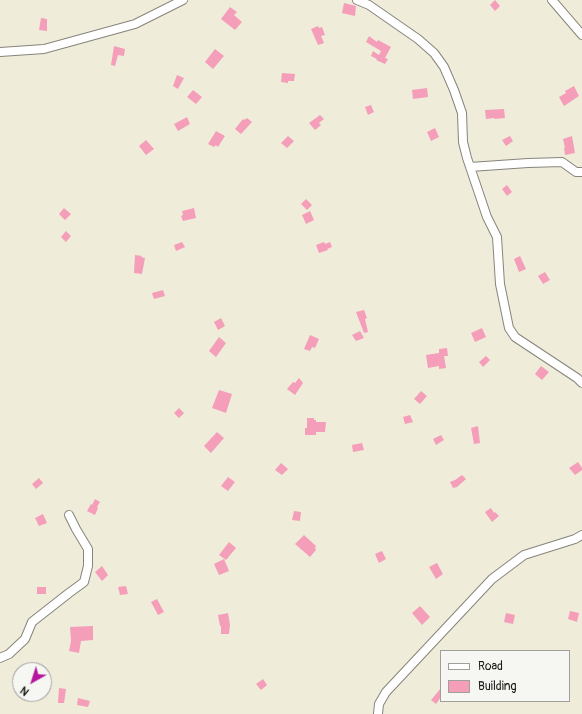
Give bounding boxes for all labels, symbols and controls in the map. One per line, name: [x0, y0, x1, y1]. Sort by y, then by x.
legend: [440, 650, 570, 702]
text: Road: [478, 659, 503, 674]
north arrow: [12, 662, 52, 702]
text: Building: [478, 679, 517, 694]
text: N: [18, 684, 32, 698]

